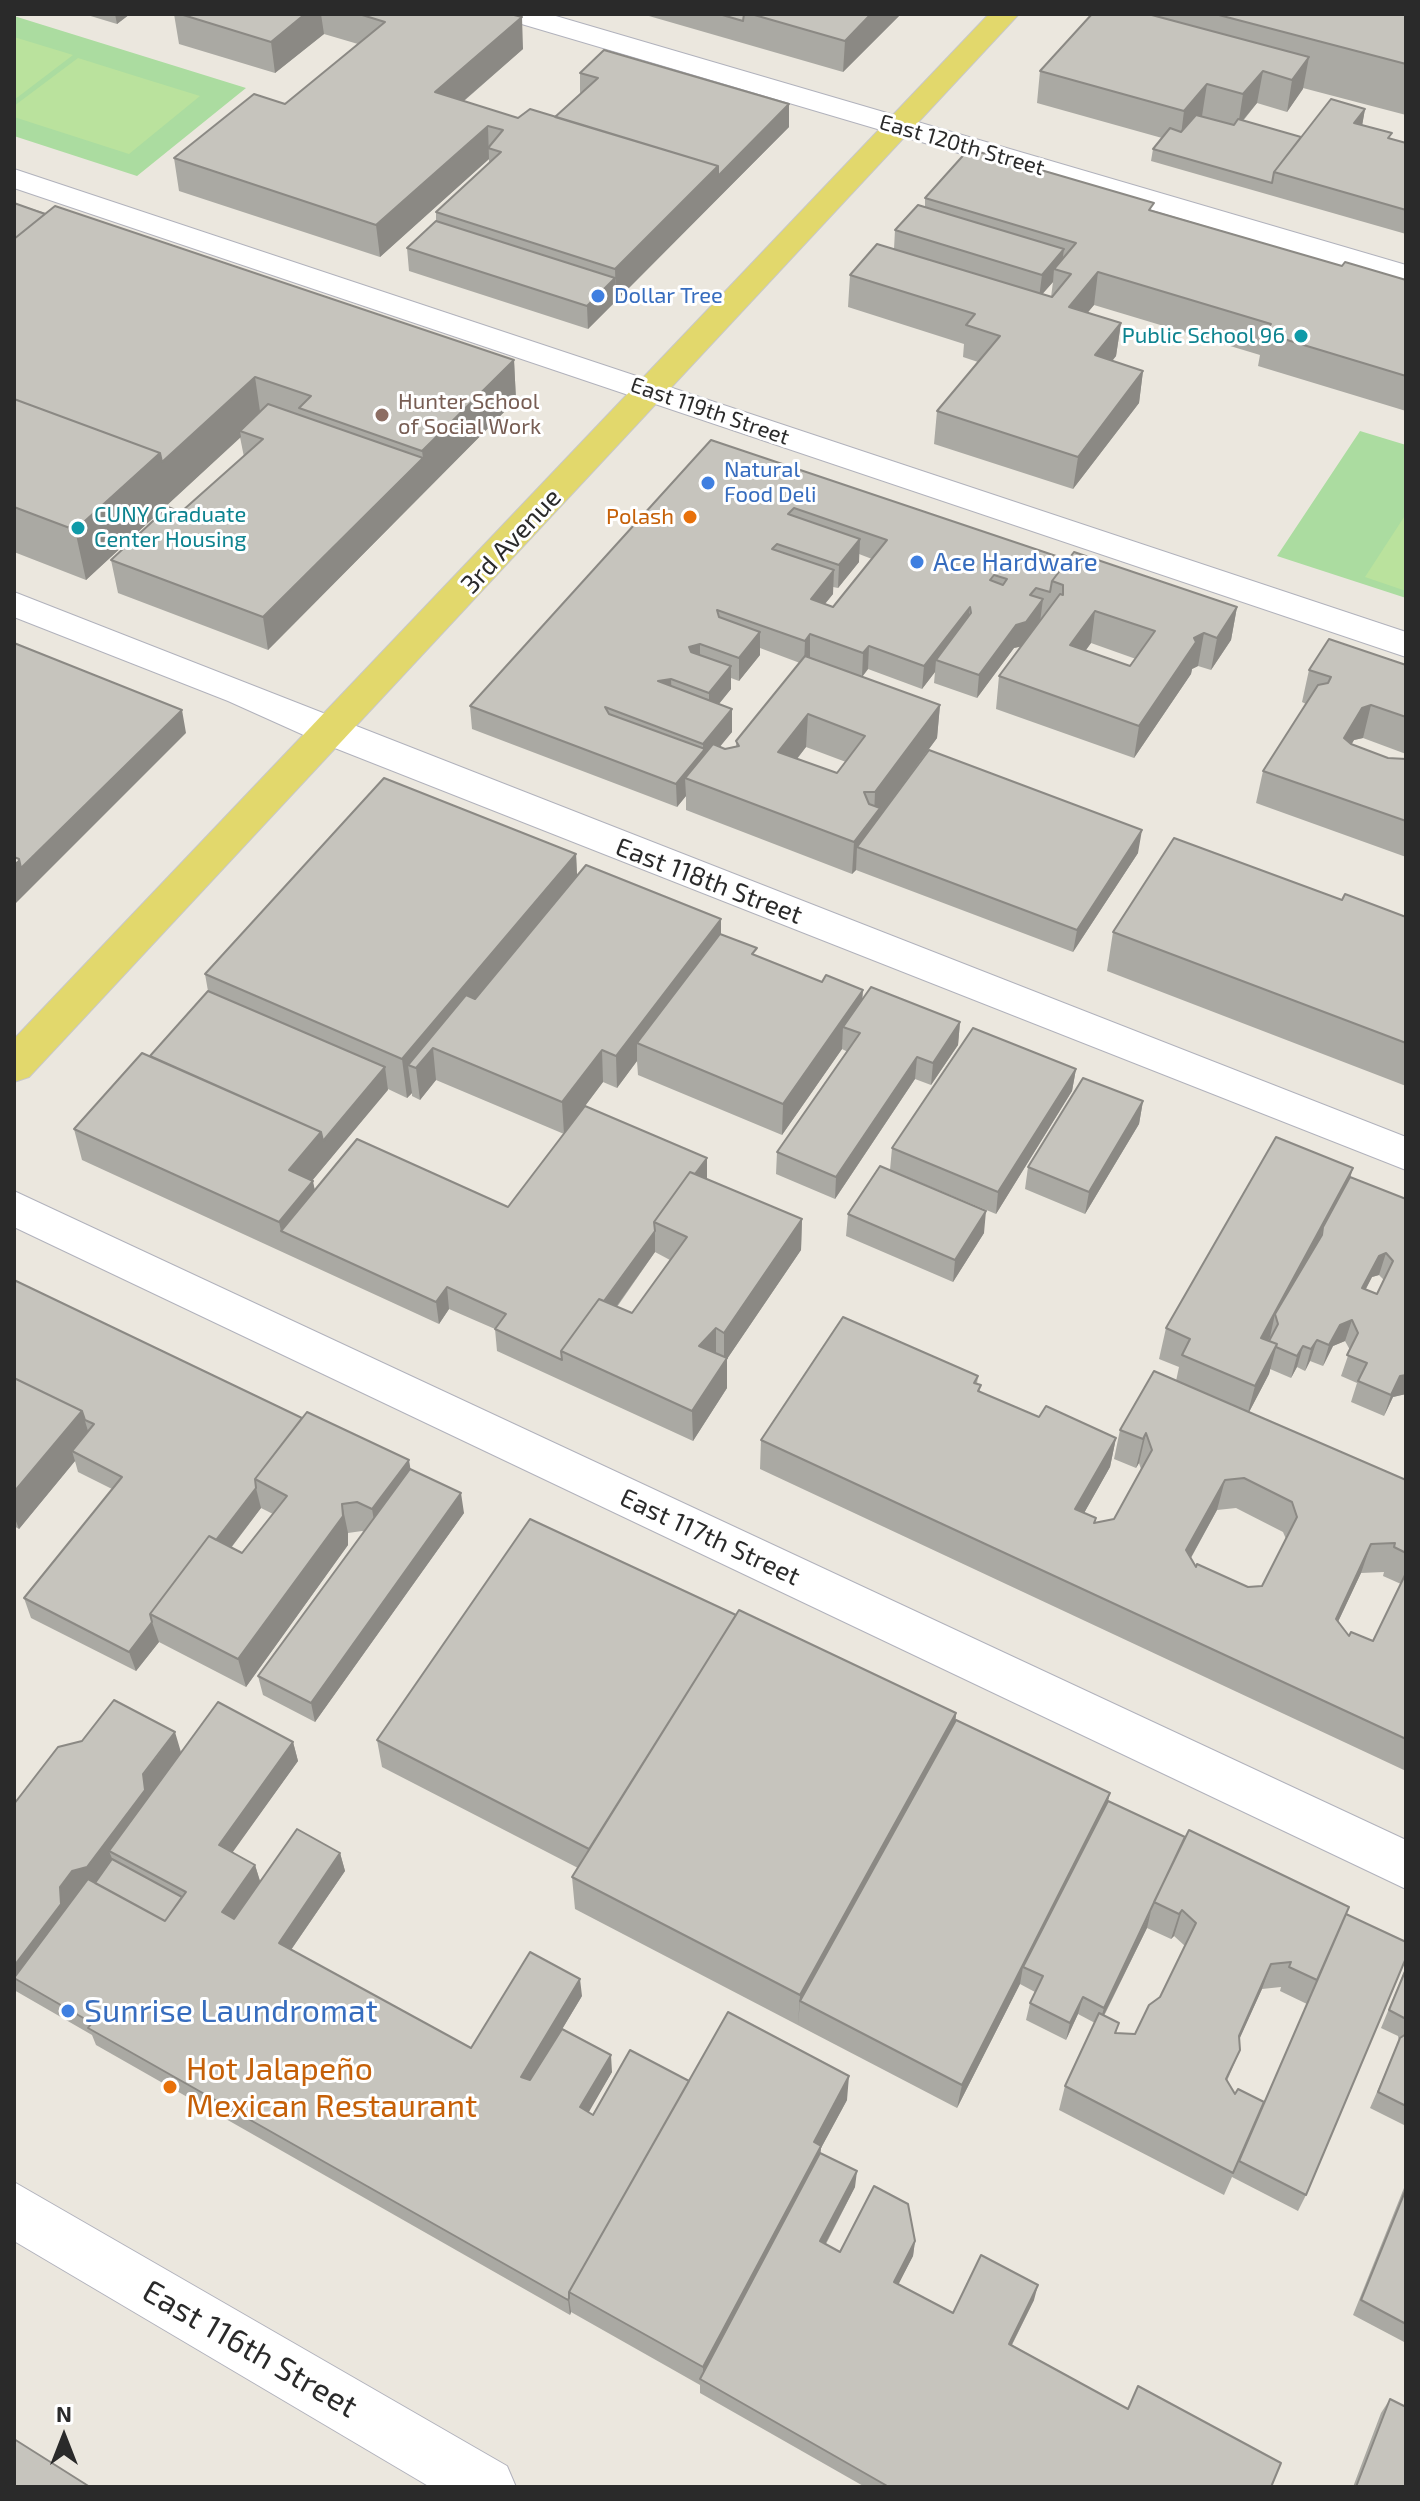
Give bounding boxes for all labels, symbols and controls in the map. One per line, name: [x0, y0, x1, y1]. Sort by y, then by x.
street label: East 120th Street: [876, 109, 1048, 181]
place label: Dollar Tree: [614, 283, 723, 309]
marker: Dollar Tree: [589, 287, 607, 305]
place label: Public School 96: [1122, 323, 1285, 349]
marker: Public School 96: [1292, 327, 1310, 345]
street label: East 119th Street: [627, 371, 793, 451]
place label: Hunter School of Social Work: [398, 389, 541, 440]
marker: Hunter School of Social Work: [373, 406, 391, 424]
place label: Natural Food Deli: [724, 457, 816, 508]
marker: Natural Food Deli: [699, 474, 717, 492]
street label: 3rd Avenue: [454, 482, 568, 600]
place label: CUNY Graduate Center Housing: [94, 502, 246, 554]
place label: Polash: [606, 504, 674, 530]
marker: Polash: [681, 508, 699, 526]
marker: CUNY Graduate Center Housing: [69, 519, 87, 537]
place label: Ace Hardware: [933, 546, 1098, 578]
marker: Ace Hardware: [908, 553, 926, 571]
street label: East 118th Street: [611, 831, 807, 931]
street label: East 117th Street: [615, 1482, 805, 1592]
place label: Sunrise Laundromat: [84, 1992, 378, 2030]
marker: Sunrise Laundromat: [59, 2002, 77, 2020]
place label: Hot Jalapeño Mexican Restaurant: [186, 2050, 477, 2125]
marker: Hot Jalapeño Mexican Restaurant: [161, 2078, 179, 2096]
street label: East 116th Street: [136, 2272, 364, 2426]
north arrow: [24, 2397, 104, 2477]
text: N: [56, 2400, 72, 2426]

